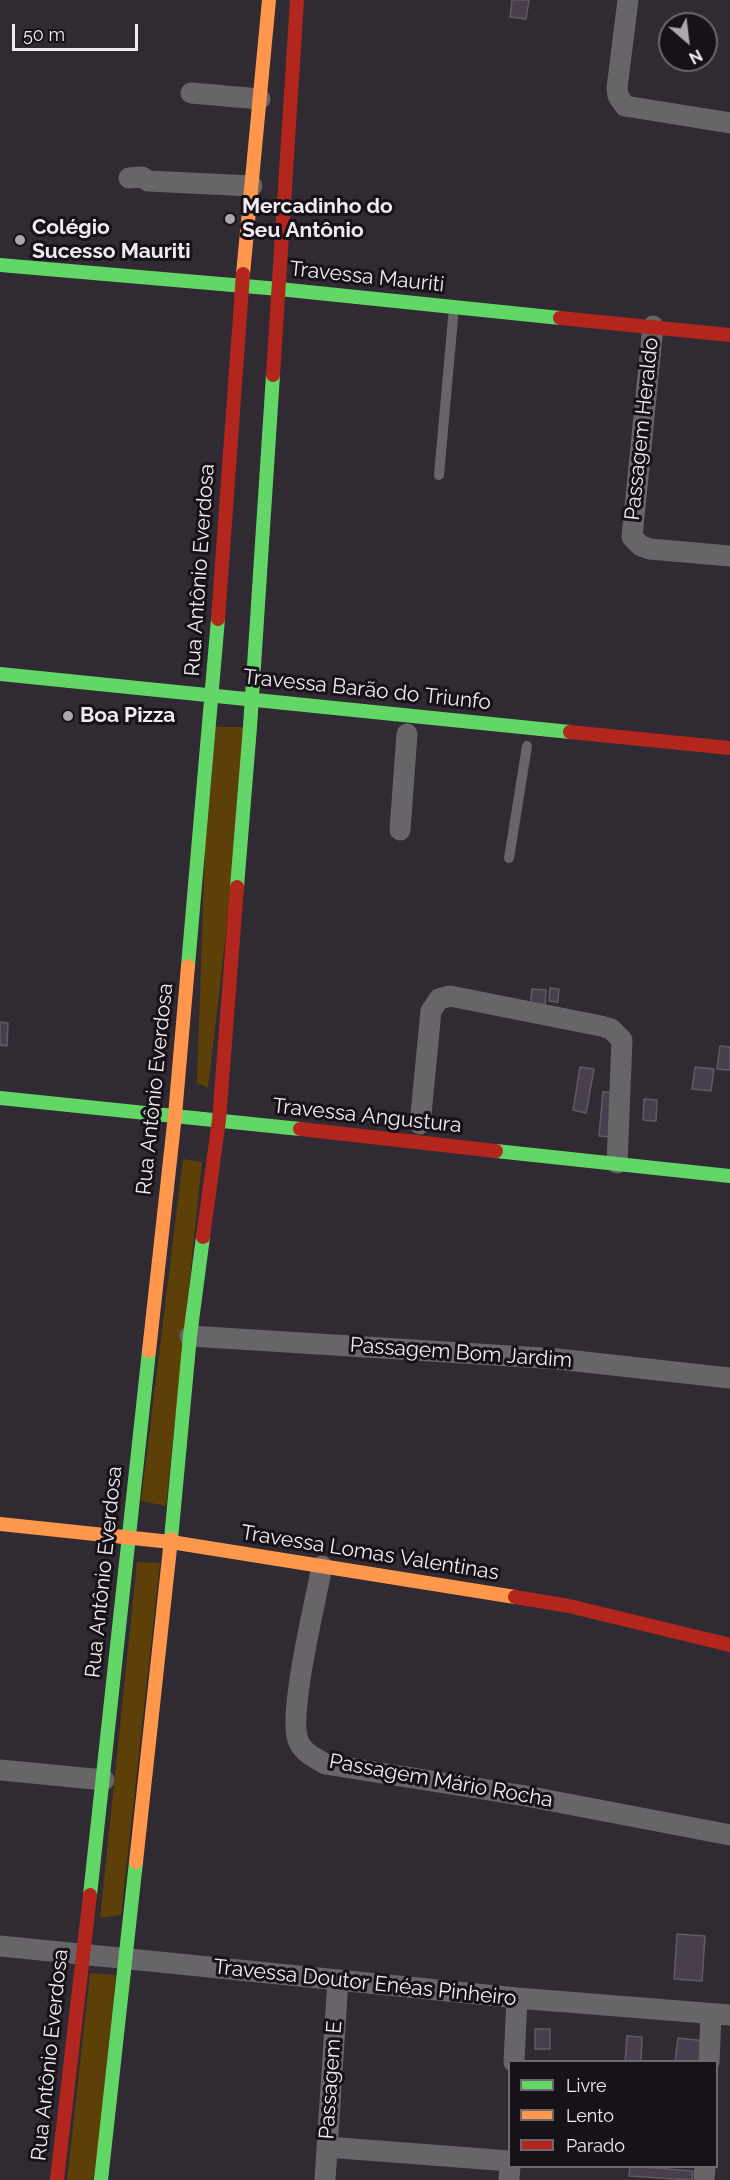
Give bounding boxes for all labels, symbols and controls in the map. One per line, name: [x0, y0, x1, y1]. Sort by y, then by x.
scale bar: [15, 12, 141, 50]
north arrow: [658, 12, 718, 72]
text: 50 m: [23, 24, 65, 45]
text: N: [686, 45, 706, 68]
place label: Mercadinho do Seu Antônio: [242, 194, 393, 244]
marker: Mercadinho do Seu Antônio: [223, 212, 237, 226]
place label: Colégio Sucesso Mauriti: [32, 215, 191, 265]
marker: Colégio Sucesso Mauriti: [13, 233, 27, 247]
street label: Travessa Mauriti: [288, 256, 446, 298]
street label: Passagem Heraldo: [620, 336, 664, 522]
street label: Rua Antônio Everdosa: [180, 463, 220, 677]
street label: Travessa Barão do Triunfo: [242, 664, 492, 716]
place label: Boa Pizza: [80, 703, 175, 729]
marker: Boa Pizza: [61, 709, 75, 723]
street label: Rua Antônio Everdosa: [131, 982, 179, 1196]
street label: Travessa Angustura: [271, 1094, 463, 1138]
street label: Passagem Bom Jardim: [349, 1333, 573, 1373]
street label: Rua Antônio Everdosa: [80, 1465, 128, 1679]
street label: Travessa Lomas Valentinas: [239, 1520, 501, 1586]
street label: Passagem Mário Rocha: [327, 1749, 555, 1813]
street label: Rua Antônio Everdosa: [26, 1948, 74, 2162]
street label: Travessa Doutor Enéas Pinheiro: [212, 1955, 518, 2011]
street label: Passagem E: [314, 2020, 348, 2140]
legend: [508, 2060, 718, 2168]
text: Livre: [566, 2075, 607, 2096]
text: Lento: [566, 2105, 614, 2126]
text: Parado: [566, 2135, 625, 2156]

